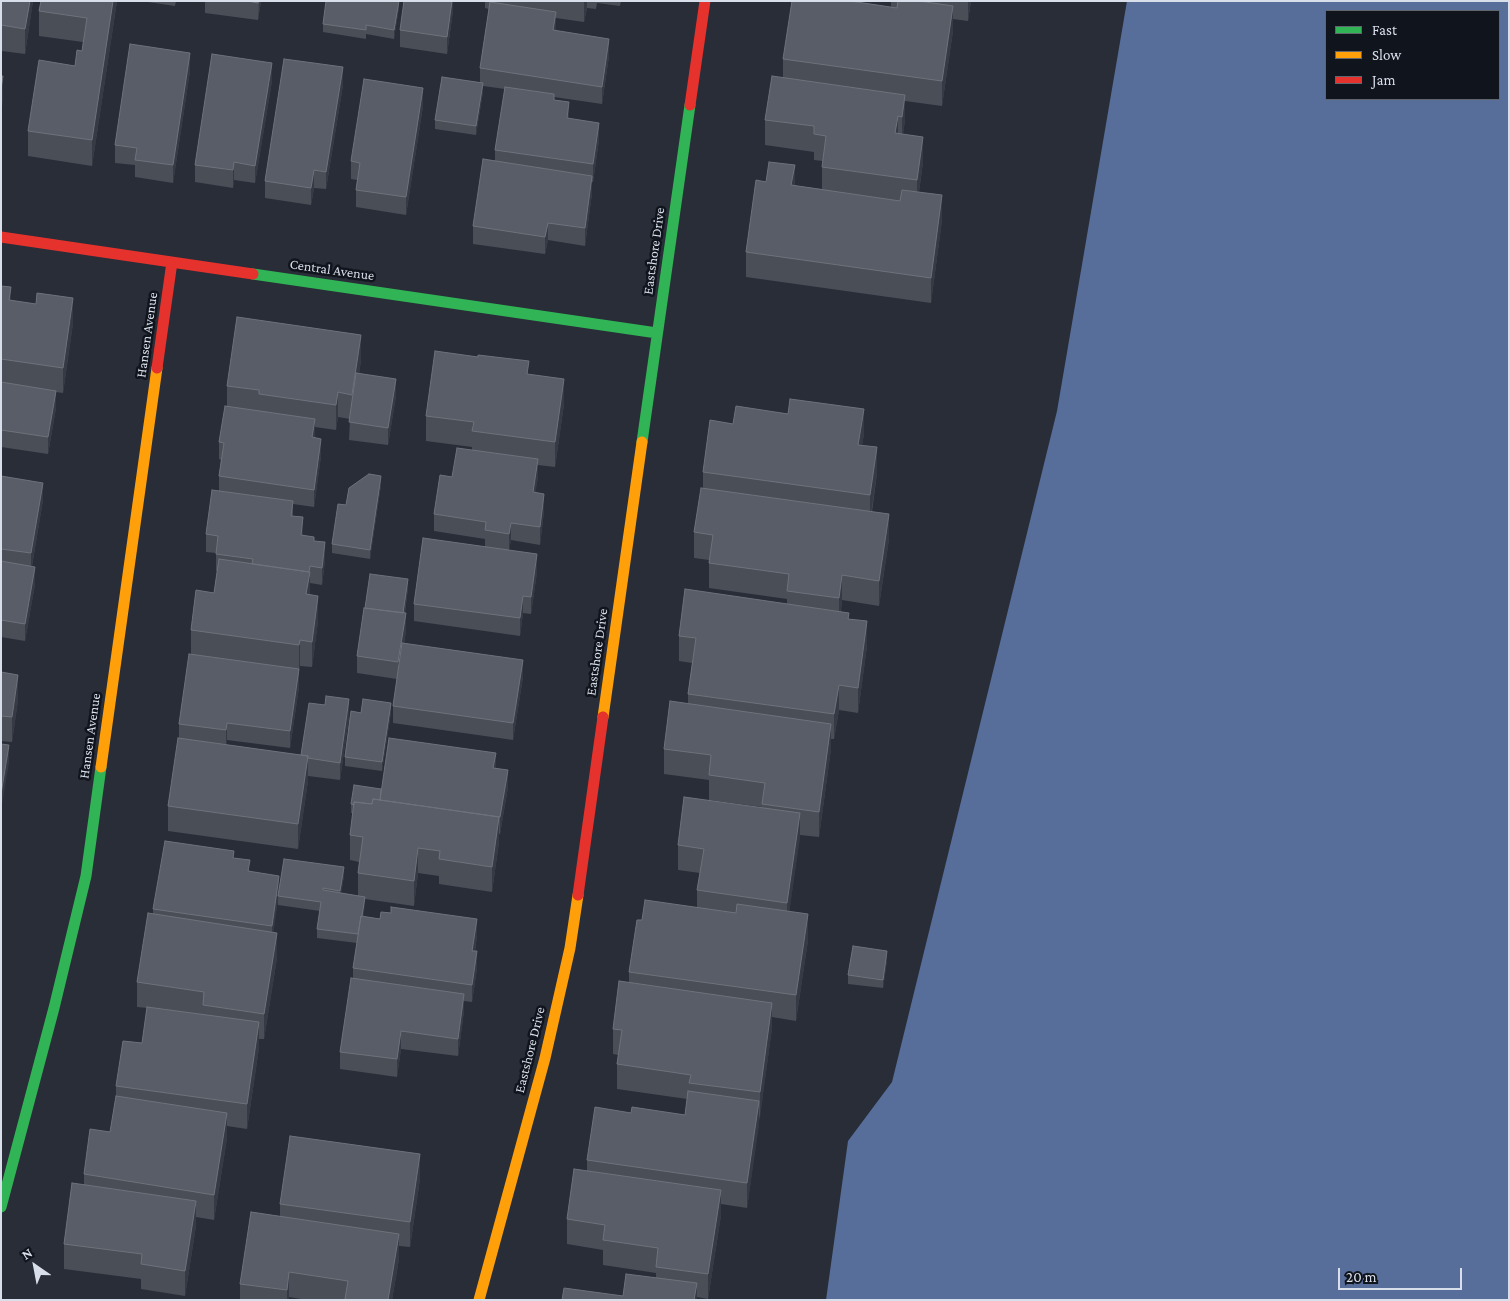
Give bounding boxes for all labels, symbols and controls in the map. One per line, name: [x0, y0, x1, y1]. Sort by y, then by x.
legend: [1325, 10, 1500, 100]
text: Fast: [1372, 22, 1397, 38]
text: Slow: [1372, 47, 1401, 63]
text: Jam: [1372, 72, 1395, 88]
street label: Eastshore Drive: [640, 206, 668, 296]
street label: Central Avenue: [289, 256, 375, 284]
street label: Hansen Avenue: [133, 291, 161, 379]
street label: Eastshore Drive: [583, 607, 611, 697]
street label: Hansen Avenue: [76, 692, 104, 780]
street label: Eastshore Drive: [511, 1005, 549, 1095]
north arrow: [10, 1241, 60, 1291]
text: N: [18, 1244, 35, 1263]
scale bar: [1340, 1258, 1464, 1290]
text: 20 m: [1346, 1269, 1377, 1285]

